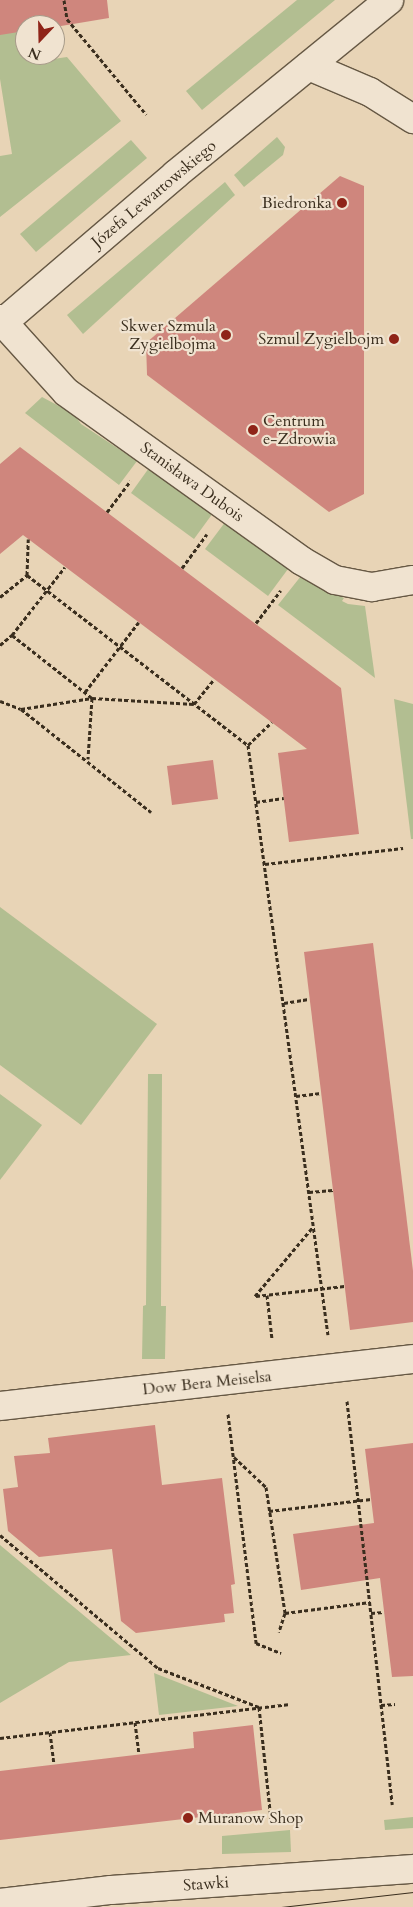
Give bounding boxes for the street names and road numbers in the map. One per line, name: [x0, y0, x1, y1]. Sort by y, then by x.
street label: Józefa Lewartowskiego: [88, 136, 220, 252]
street label: Stanisława Dubois: [137, 438, 247, 526]
street label: Dow Bera Meiselsa: [141, 1367, 273, 1399]
street label: Stawki: [182, 1873, 230, 1895]

